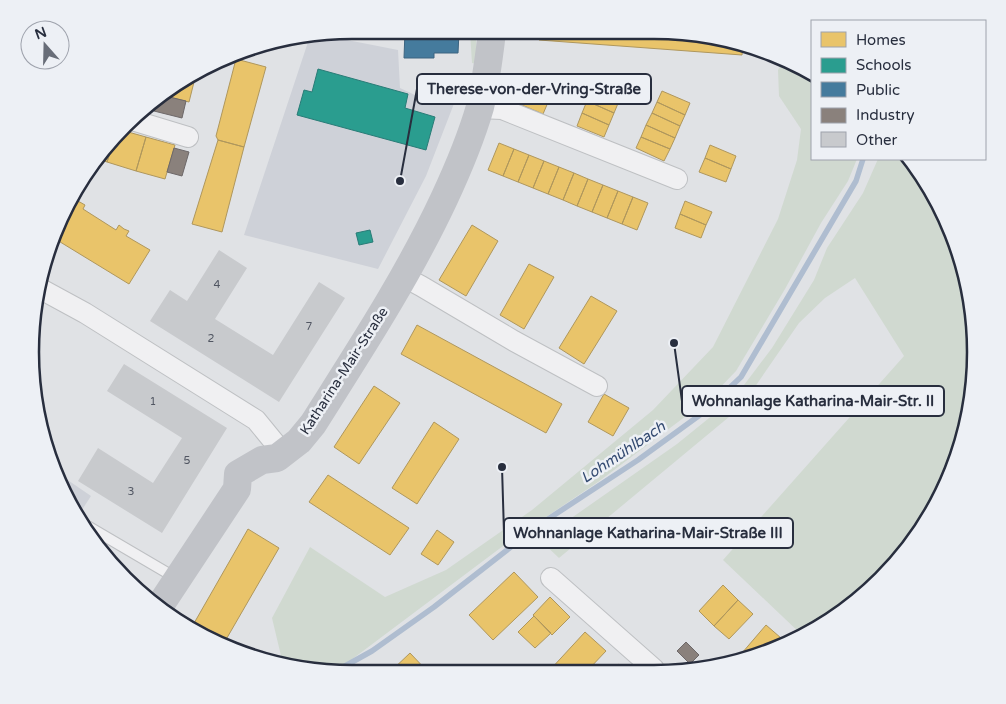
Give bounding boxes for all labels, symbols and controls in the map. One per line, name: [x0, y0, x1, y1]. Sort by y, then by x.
north arrow: [20, 20, 70, 70]
legend: [811, 20, 986, 160]
text: N: [33, 23, 49, 43]
text: Homes: [856, 31, 906, 49]
text: Schools: [856, 56, 912, 74]
callout: Therese-von-der-Vring-Straße: [417, 74, 651, 104]
text: Therese-von-der-Vring-Straße: [426, 80, 642, 99]
text: Public: [856, 81, 900, 99]
text: Industry: [856, 106, 915, 124]
text: Other: [856, 131, 898, 149]
house number: 4: [214, 278, 221, 291]
street label: Katharina-Mair-Straße: [296, 304, 392, 438]
house number: 7: [306, 320, 313, 333]
house number: 2: [208, 332, 215, 345]
callout: Wohnanlage Katharina-Mair-Str. II: [682, 386, 944, 416]
text: Wohnanlage Katharina-Mair-Str. II: [692, 392, 934, 411]
house number: 1: [150, 395, 156, 408]
water label: Lohmühlbach: [577, 417, 669, 487]
house number: 5: [184, 454, 191, 467]
house number: 3: [128, 485, 135, 498]
callout: Wohnanlage Katharina-Mair-Straße III: [504, 518, 793, 548]
text: Wohnanlage Katharina-Mair-Straße III: [513, 524, 783, 543]

